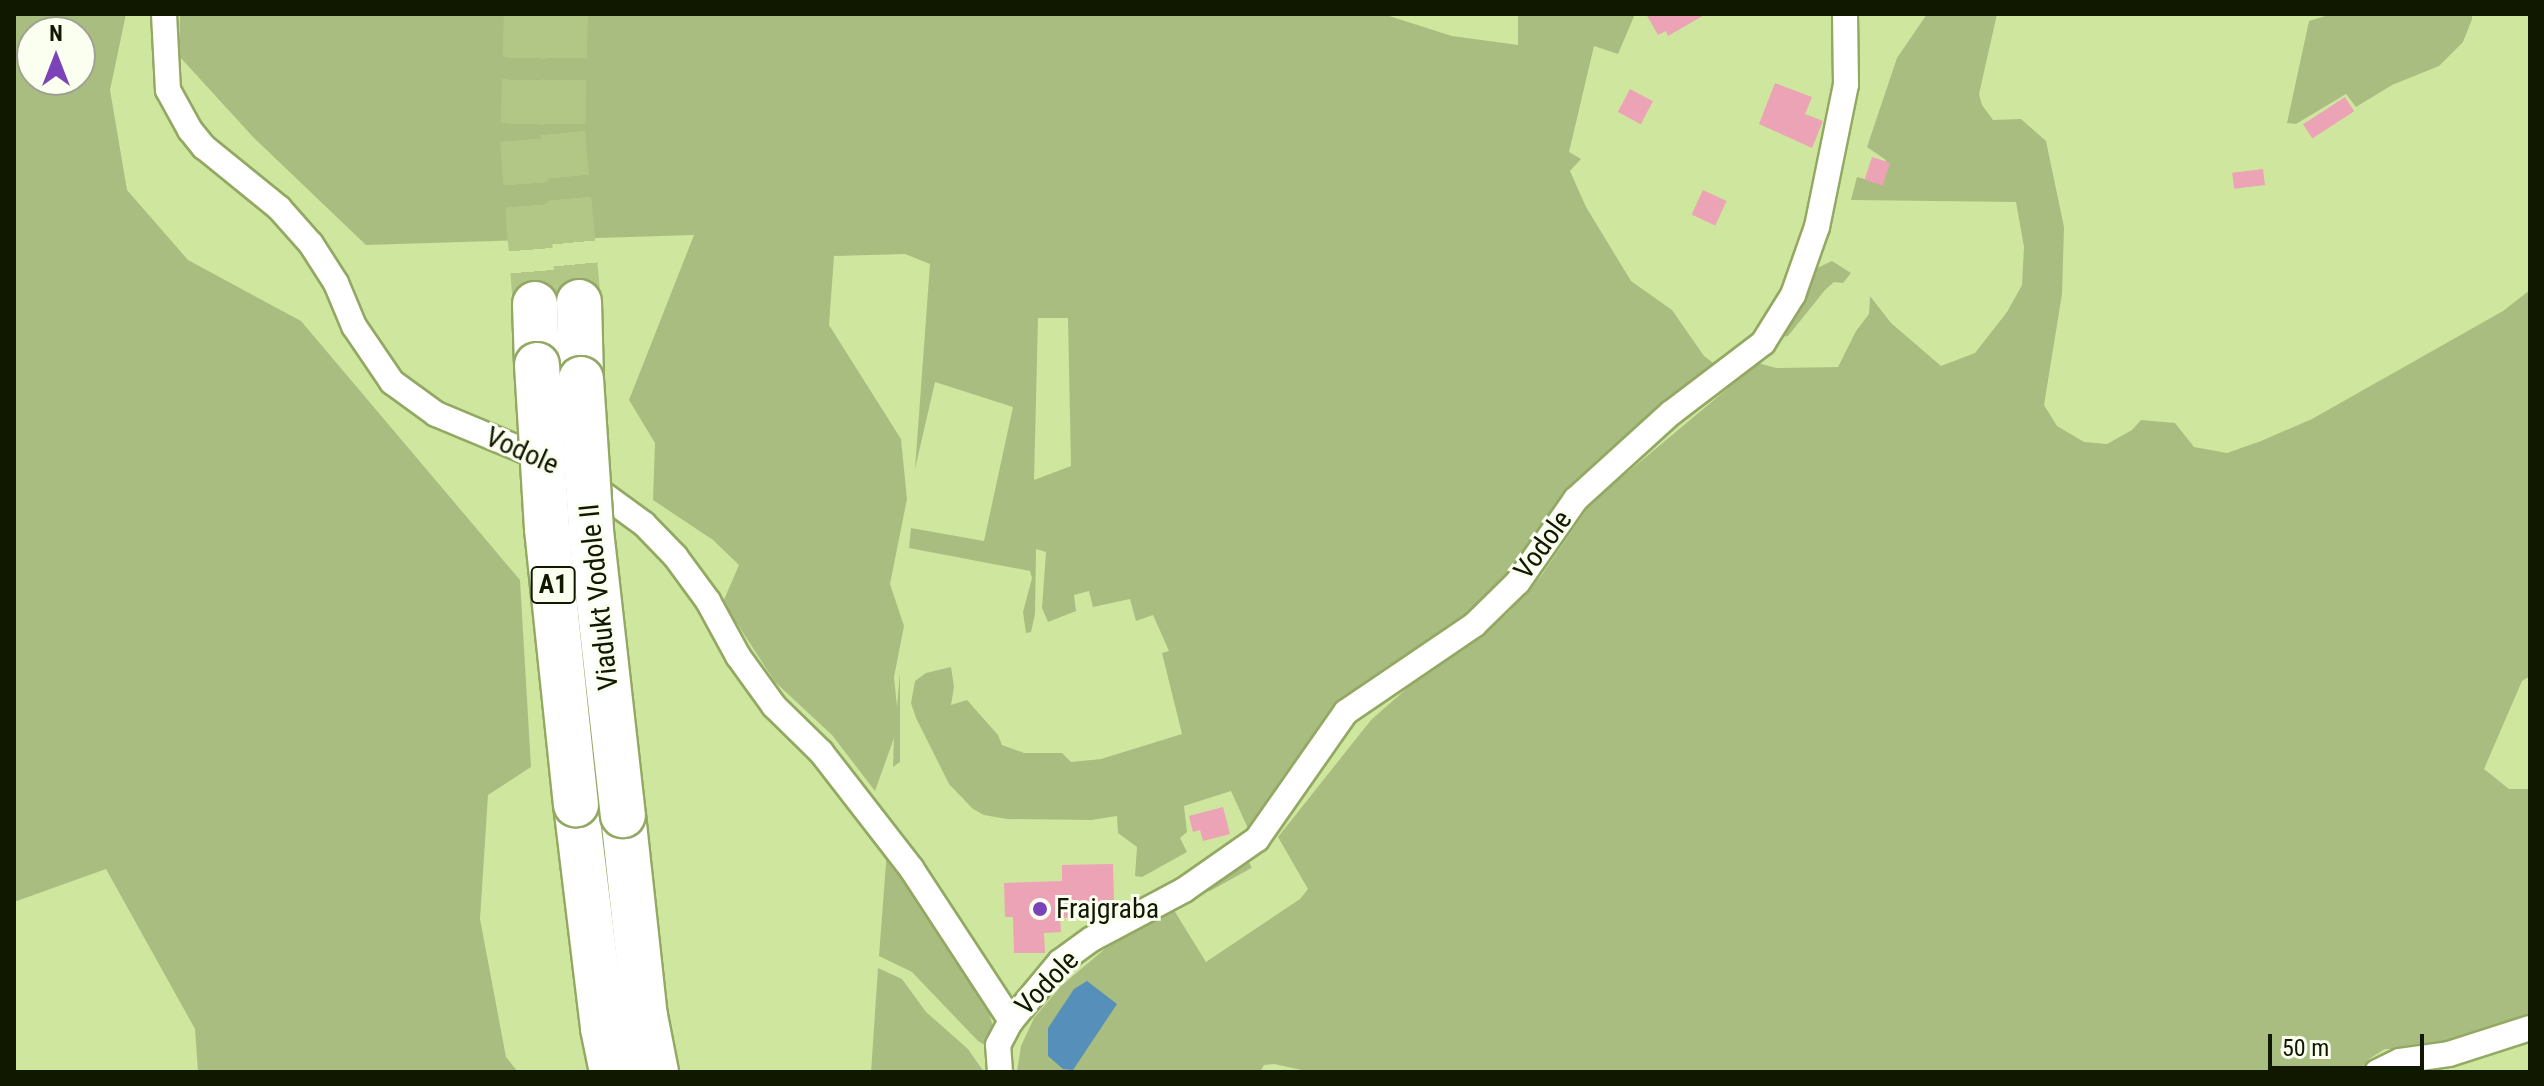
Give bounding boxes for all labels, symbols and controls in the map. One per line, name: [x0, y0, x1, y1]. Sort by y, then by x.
north arrow: [16, 16, 96, 96]
text: N: [49, 21, 63, 46]
street label: Vodole: [480, 420, 564, 482]
street label: Viadukt Vodole II: [573, 502, 625, 692]
street label: Vodole: [1507, 504, 1579, 586]
road number: A1: [529, 563, 577, 607]
place label: Frajgraba: [1056, 892, 1159, 926]
marker: Frajgraba: [1031, 900, 1049, 918]
street label: Vodole: [1008, 944, 1086, 1022]
scale bar: [2272, 1018, 2428, 1068]
text: 50 m: [2282, 1034, 2329, 1062]

